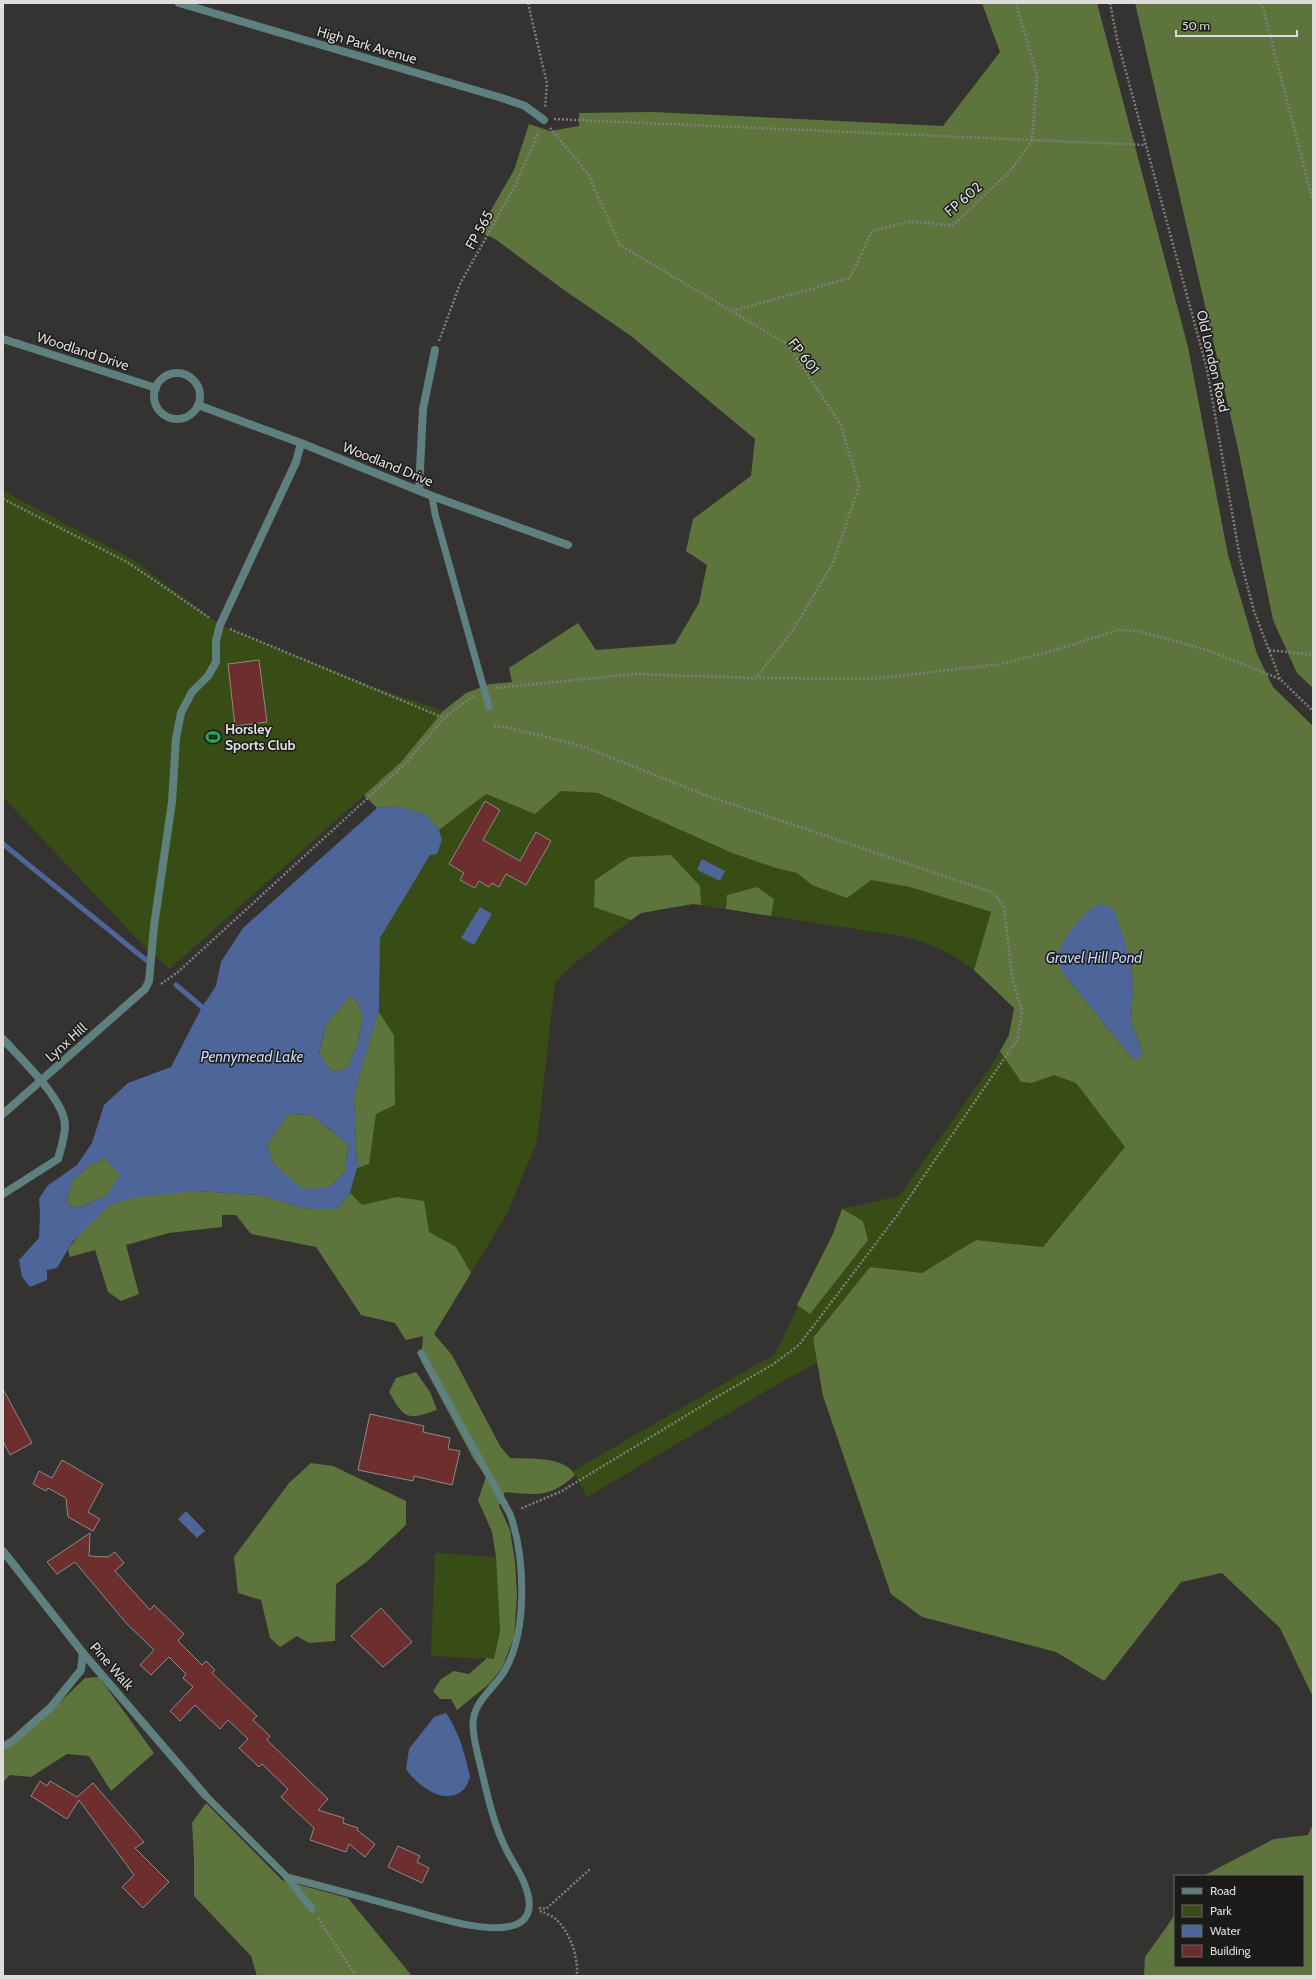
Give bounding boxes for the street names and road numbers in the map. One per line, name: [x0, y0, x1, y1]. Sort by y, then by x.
street label: High Park Avenue: [315, 22, 419, 68]
street label: FP 602: [941, 178, 985, 220]
street label: FP 565: [461, 207, 497, 253]
street label: Old London Road: [1193, 308, 1233, 414]
street label: Woodland Drive: [35, 328, 131, 374]
street label: FP 601: [784, 334, 824, 378]
street label: Woodland Drive: [340, 438, 436, 490]
street label: Lynx Hill: [41, 1018, 91, 1065]
street label: Pine Walk: [86, 1638, 138, 1694]

